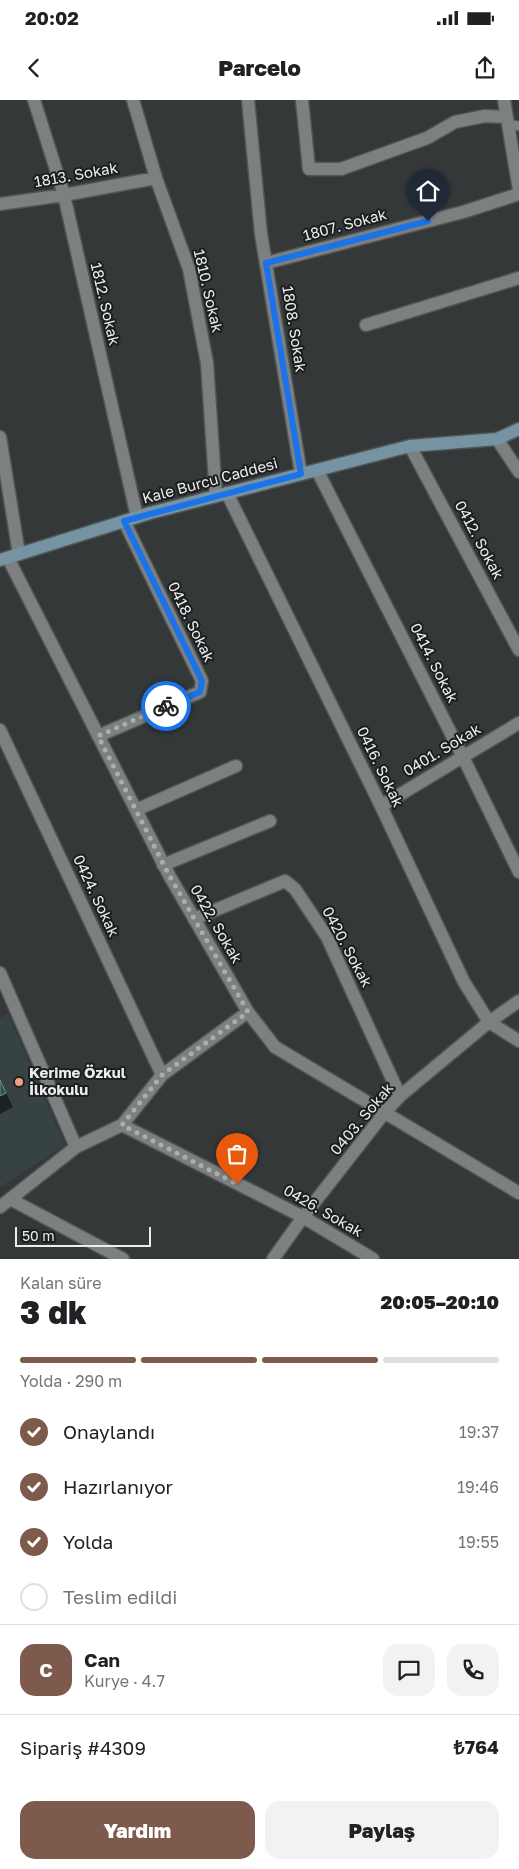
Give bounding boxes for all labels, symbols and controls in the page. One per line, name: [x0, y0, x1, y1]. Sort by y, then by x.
text: 20:02: [25, 6, 79, 29]
icon: back: [20, 54, 48, 82]
text: Parcelo: [218, 54, 301, 81]
icon: share: [471, 54, 499, 82]
street label: 1813. Sokak: [33, 158, 120, 190]
pin: [407, 170, 449, 221]
icon: home: [414, 177, 442, 205]
street label: 1807. Sokak: [301, 204, 389, 244]
street label: 1810. Sokak: [191, 247, 227, 335]
street label: 1812. Sokak: [88, 261, 124, 347]
street label: 1808. Sokak: [279, 284, 311, 374]
street label: Kale Burcu Caddesi: [140, 453, 279, 507]
street label: 0412. Sokak: [452, 497, 508, 582]
street label: 0418. Sokak: [165, 579, 219, 665]
street label: 0414. Sokak: [407, 620, 463, 706]
courier: [141, 681, 191, 731]
icon: bike: [152, 692, 180, 720]
street label: 0401. Sokak: [399, 719, 484, 779]
street label: 0416. Sokak: [354, 724, 408, 810]
street label: 0424. Sokak: [70, 852, 124, 940]
street label: 0422. Sokak: [187, 881, 247, 967]
street label: 0420. Sokak: [319, 903, 377, 990]
place label: Kerime Özkul İlkokulu: [29, 1063, 126, 1098]
marker: Kerime Özkul İlkokulu: [13, 1076, 25, 1088]
street label: 0403. Sokak: [326, 1078, 397, 1158]
pin: [216, 1133, 258, 1184]
icon: bag: [223, 1140, 251, 1168]
street label: 0426. Sokak: [281, 1180, 367, 1240]
scale bar: [15, 1224, 151, 1247]
text: 50 m: [22, 1227, 55, 1244]
text: Kalan süre: [20, 1273, 101, 1293]
text: 20:05–20:10: [381, 1290, 499, 1313]
text: 3 dk: [20, 1293, 87, 1331]
text: Yolda · 290 m: [20, 1371, 122, 1391]
icon: check: [20, 1418, 48, 1446]
text: Onaylandı: [63, 1420, 155, 1443]
text: 19:37: [459, 1422, 499, 1442]
icon: check: [20, 1473, 48, 1501]
text: Hazırlanıyor: [63, 1475, 173, 1498]
text: 19:46: [457, 1477, 499, 1497]
icon: check: [20, 1528, 48, 1556]
text: Yolda: [63, 1530, 113, 1553]
text: 19:55: [458, 1532, 499, 1552]
text: Teslim edildi: [63, 1585, 177, 1608]
button: chat: [383, 1644, 435, 1696]
button: phone: [447, 1644, 499, 1696]
text: Can: [84, 1648, 120, 1671]
text: C: [39, 1658, 53, 1681]
text: Kurye · 4.7: [84, 1671, 165, 1691]
text: ₺764: [454, 1735, 499, 1758]
text: Sipariş #4309: [20, 1736, 146, 1759]
button: Yardım: [20, 1801, 255, 1859]
button: Paylaş: [265, 1801, 499, 1859]

